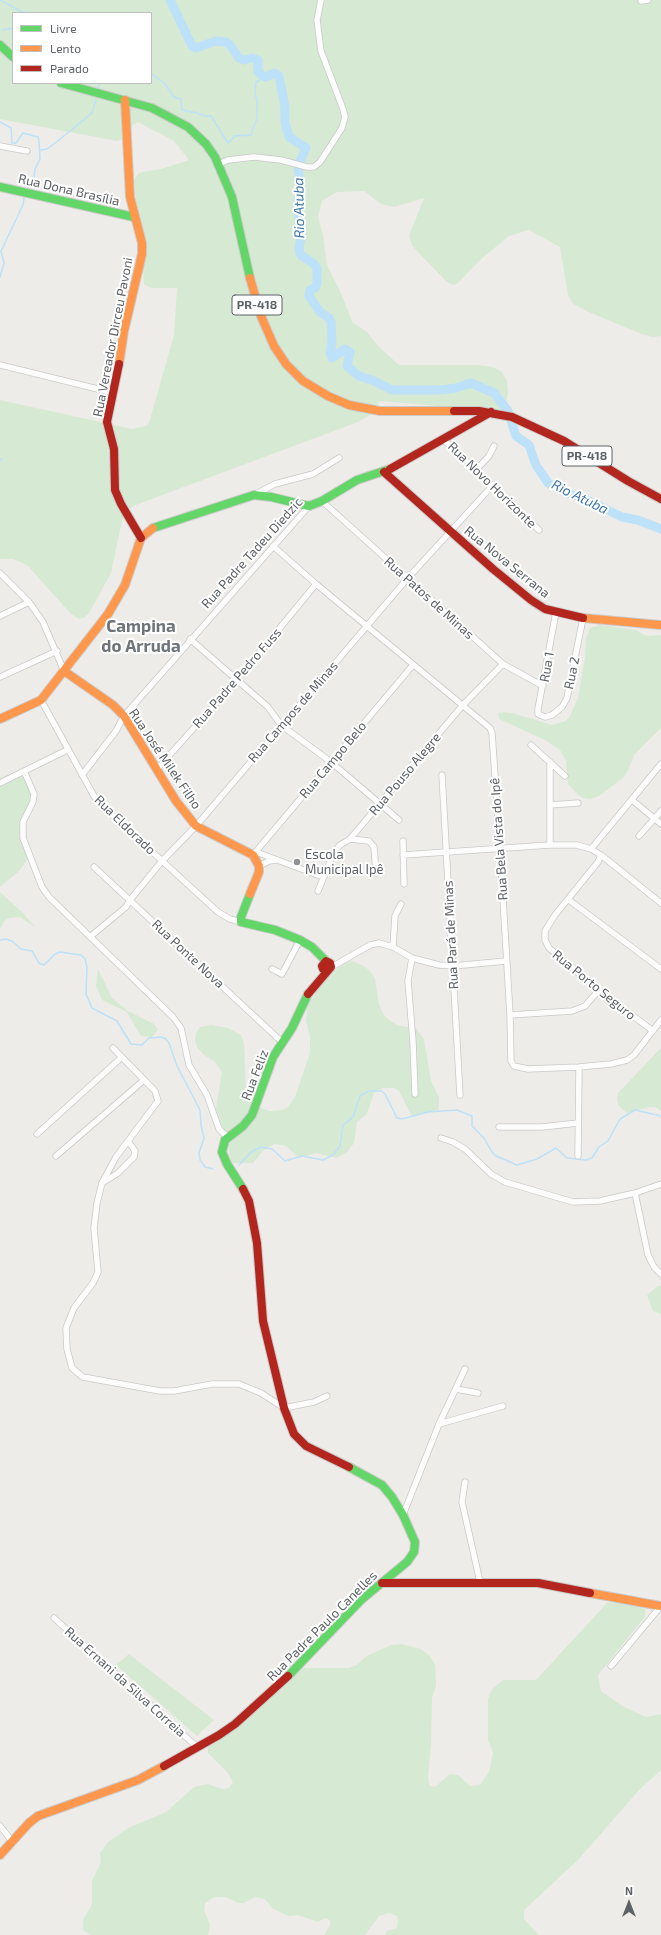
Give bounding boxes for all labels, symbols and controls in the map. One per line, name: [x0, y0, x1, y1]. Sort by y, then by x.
legend: [12, 12, 152, 84]
text: Livre: [50, 21, 77, 35]
text: Lento: [50, 41, 81, 55]
text: Parado: [50, 61, 89, 75]
street label: Rua Dona Brasília: [17, 171, 121, 209]
water label: Rio Atuba: [290, 177, 308, 239]
street label: Rua Vereador Dirceu Pavoni: [90, 256, 136, 418]
road number: PR-418: [232, 295, 282, 315]
street label: Rua Novo Horizonte: [444, 439, 540, 531]
road number: PR-418: [562, 446, 612, 466]
water label: Rio Atuba: [549, 476, 611, 518]
street label: Rua Padre Tadeu Diedzic: [198, 495, 306, 611]
street label: Rua Nova Serrana: [461, 523, 553, 601]
street label: Rua Patos de Minas: [381, 554, 477, 642]
district label: Campina do Arruda: [101, 616, 181, 656]
street label: Rua Padre Pedro Fuss: [189, 625, 285, 731]
street label: Rua 1: [537, 651, 557, 683]
street label: Rua 2: [561, 655, 583, 691]
street label: Rua Campos de Minas: [245, 658, 341, 766]
street label: Rua José Milek Filho: [126, 706, 204, 812]
street label: Rua Campo Belo: [296, 718, 370, 802]
street label: Rua Pouso Alegre: [366, 730, 444, 818]
street label: Rua Bela Vista do Ipê: [487, 777, 511, 901]
street label: Rua Eldorado: [91, 792, 159, 858]
place label: Escola Municipal Ipê: [305, 847, 384, 878]
marker: Escola Municipal Ipê: [292, 857, 302, 867]
street label: Rua Pará de Minas: [440, 880, 462, 990]
street label: Rua Ponte Nova: [149, 916, 227, 992]
street label: Rua Porto Seguro: [549, 947, 639, 1023]
street label: Rua Feliz: [238, 1047, 272, 1103]
street label: Rua Padre Paulo Canelles: [264, 1568, 380, 1684]
street label: Rua Ernani da Silva Correia: [61, 1624, 189, 1740]
north arrow: [609, 1883, 649, 1923]
text: N: [625, 1884, 633, 1897]

